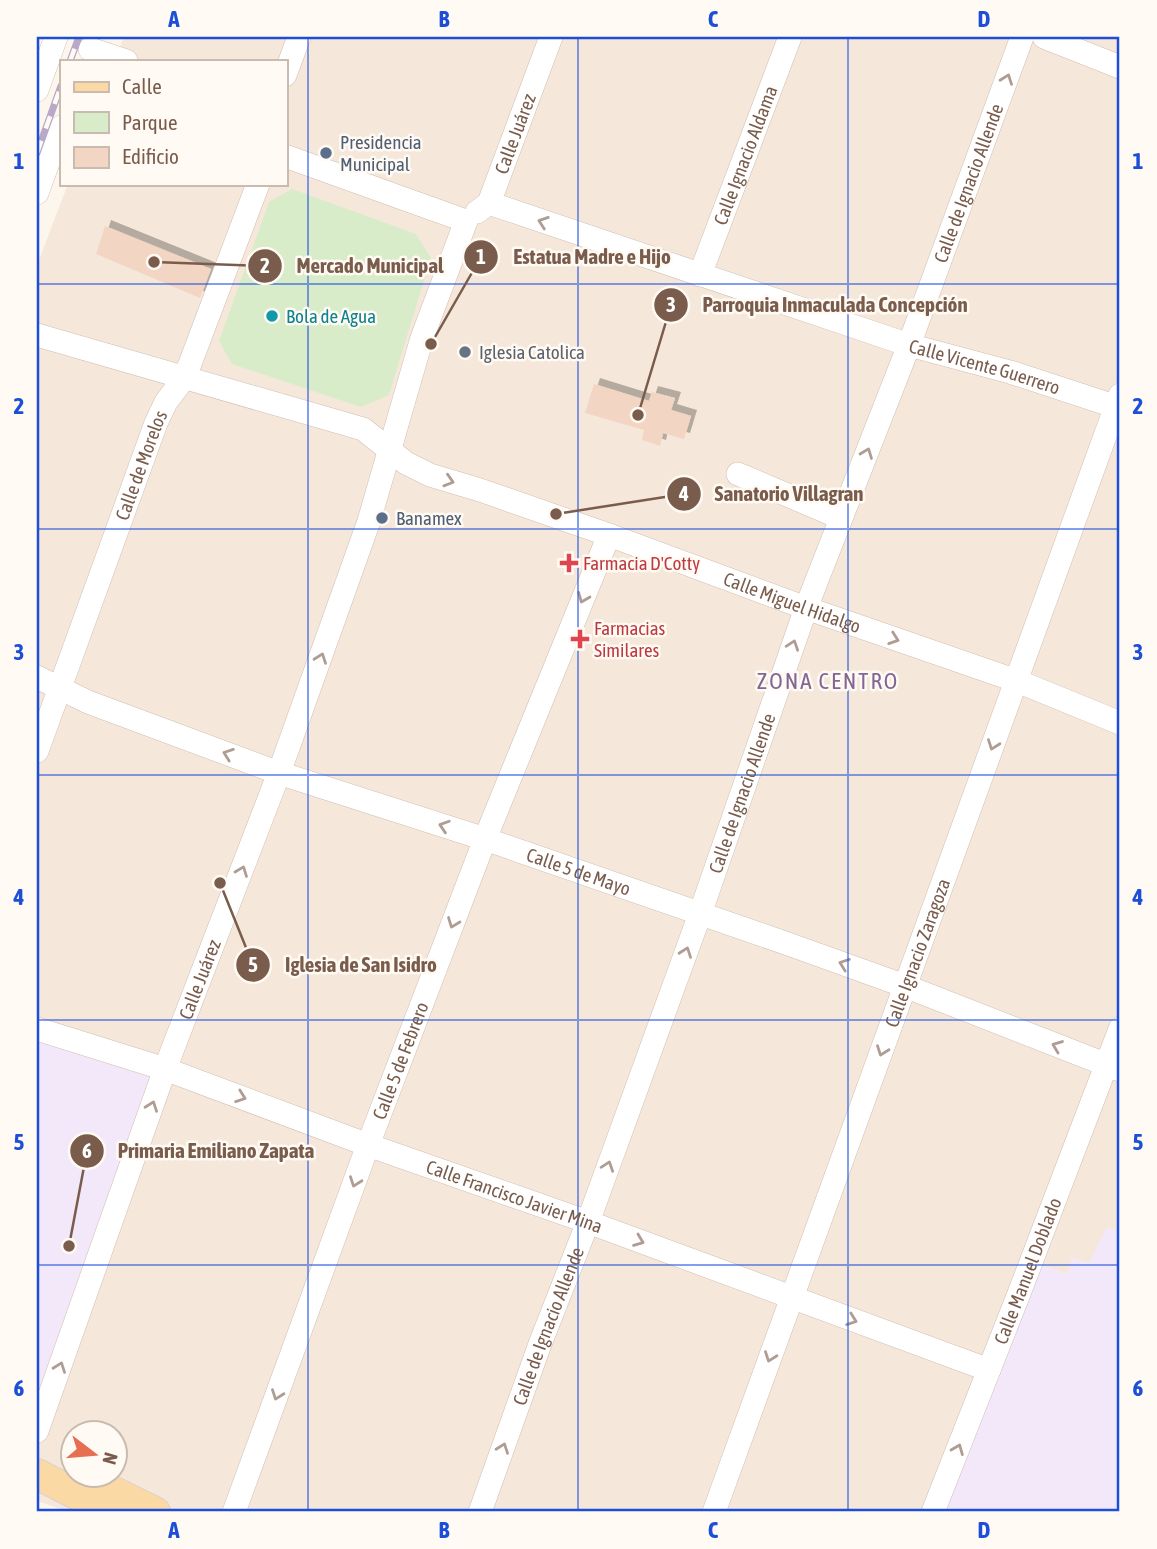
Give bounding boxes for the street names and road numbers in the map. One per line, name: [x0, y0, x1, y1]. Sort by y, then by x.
street label: Calle Ignacio Aldama: [709, 83, 782, 228]
street label: Calle Juárez: [490, 90, 540, 177]
street label: Calle de Ignacio Allende: [929, 101, 1008, 266]
street label: Calle Vicente Guerrero: [907, 335, 1063, 399]
street label: Calle de Morelos: [111, 407, 172, 523]
street label: Calle Miguel Hidalgo: [721, 567, 864, 637]
street label: Calle de Ignacio Allende: [704, 710, 780, 876]
street label: Calle 5 de Mayo: [524, 843, 634, 900]
street label: Calle Ignacio Zaragoza: [880, 876, 954, 1030]
street label: Calle Juárez: [174, 936, 225, 1022]
street label: Calle 5 de Febrero: [368, 999, 433, 1123]
street label: Calle Francisco Javier Mina: [423, 1155, 605, 1237]
street label: Calle Manuel Doblado: [989, 1194, 1066, 1347]
street label: Calle de Ignacio Allende: [508, 1244, 588, 1408]

